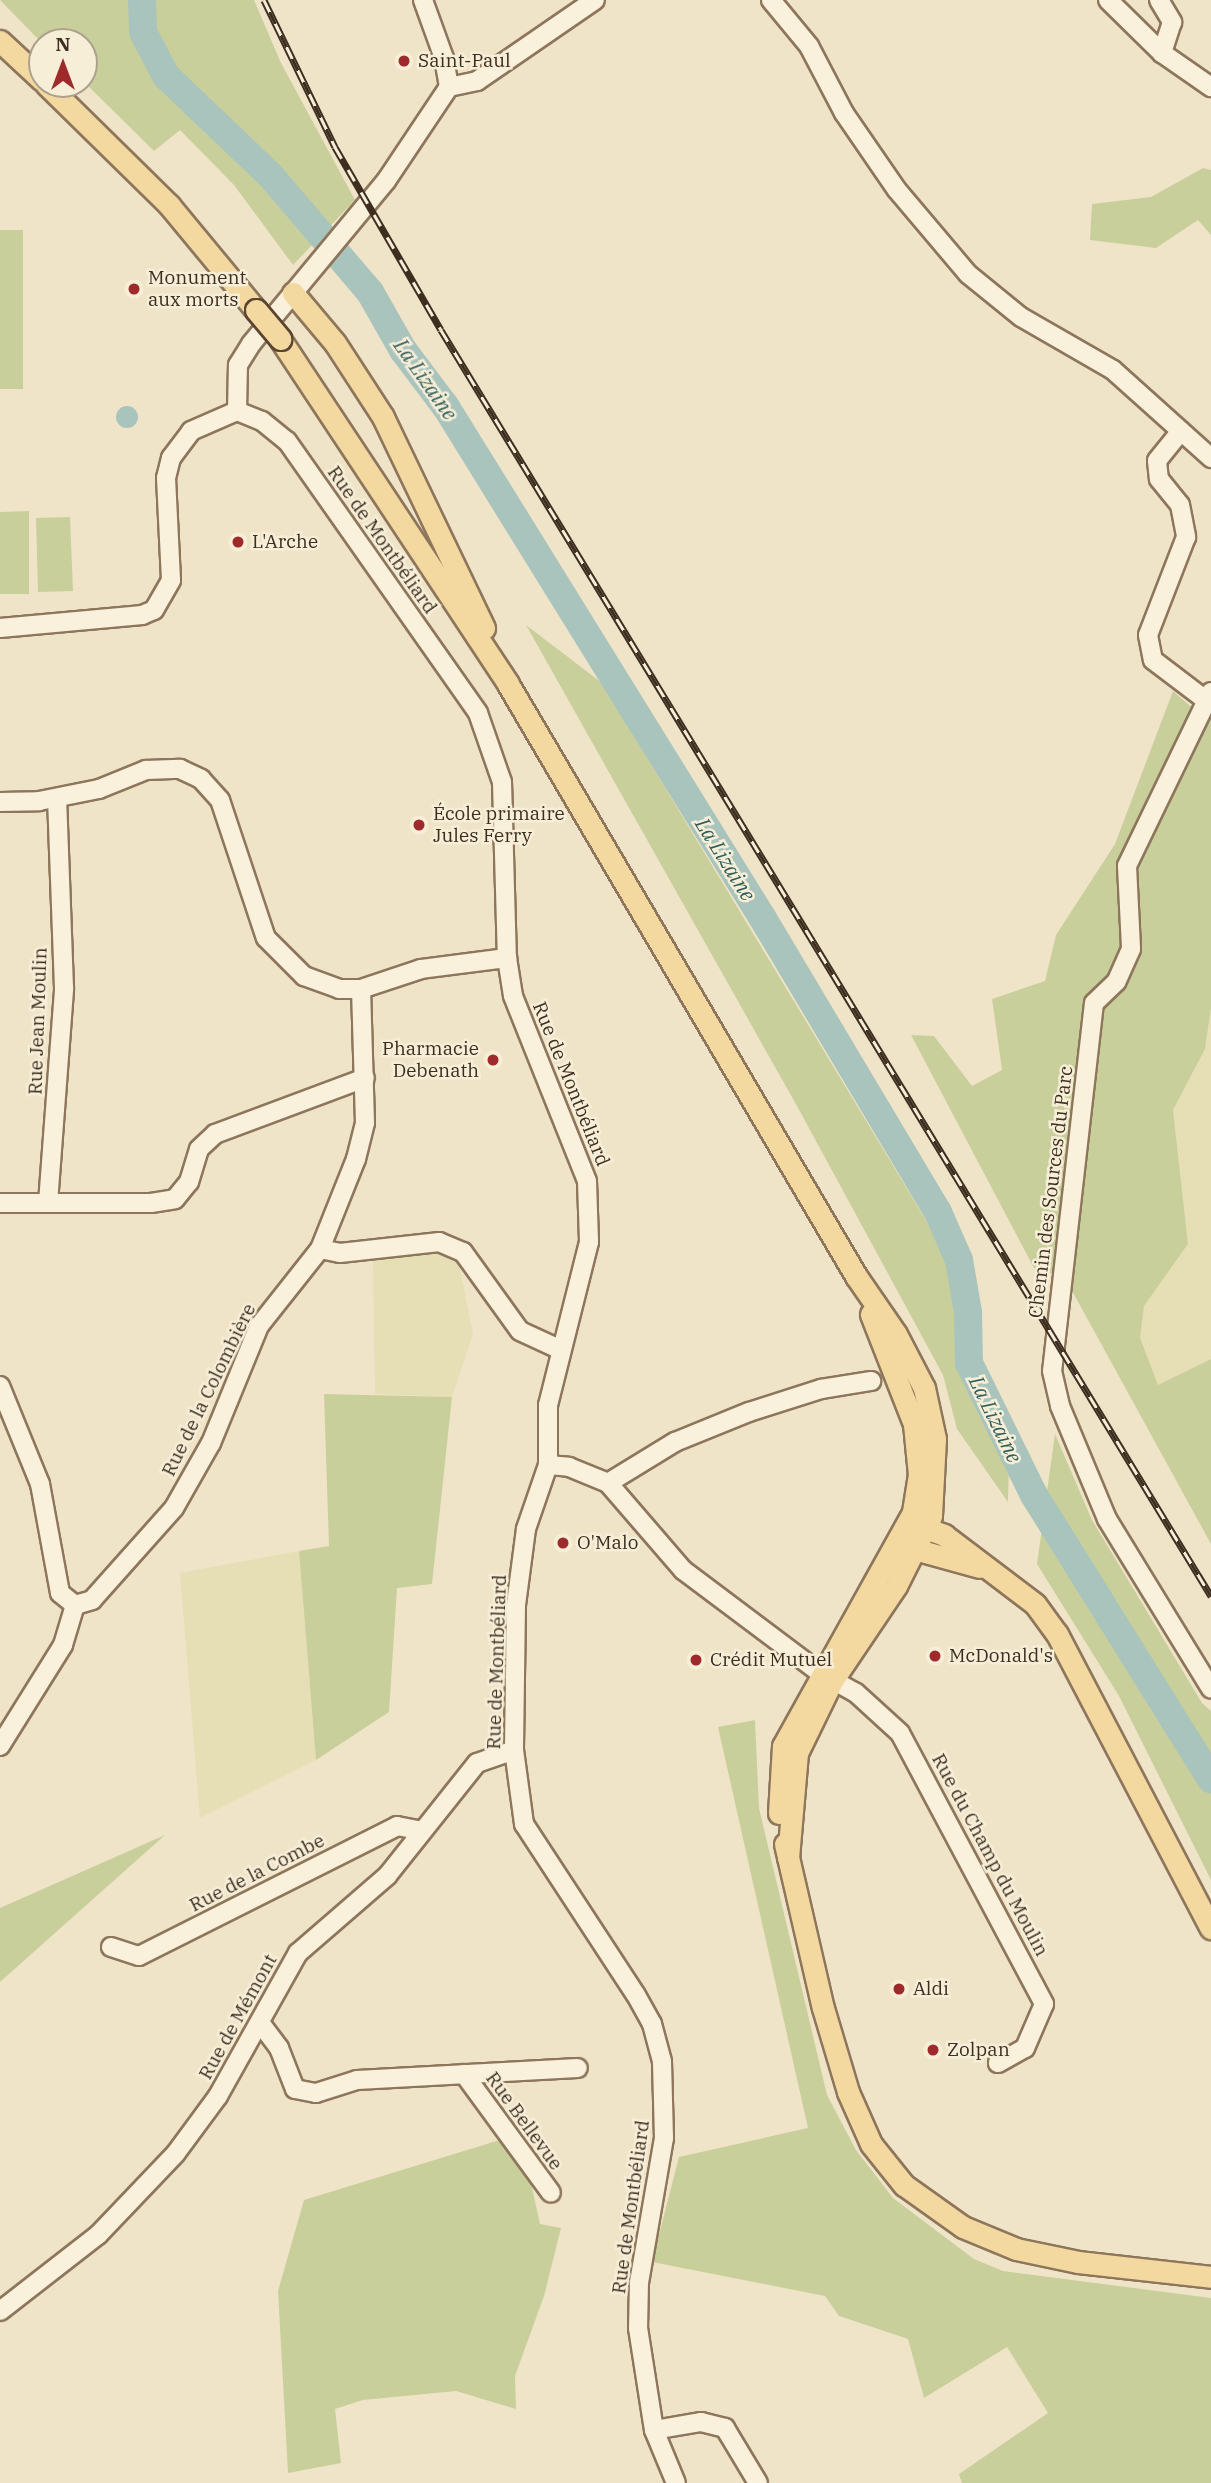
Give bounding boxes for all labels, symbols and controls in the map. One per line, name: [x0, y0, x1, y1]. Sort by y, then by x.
north arrow: [28, 28, 98, 98]
text: N: [55, 32, 71, 56]
place label: Saint-Paul: [418, 50, 511, 72]
marker: Saint-Paul: [396, 53, 412, 69]
place label: Monument aux morts: [148, 267, 246, 311]
marker: Monument aux morts: [126, 281, 142, 297]
water label: La Lizaine: [389, 334, 463, 424]
street label: Rue de Montbéliard: [322, 462, 442, 618]
place label: L'Arche: [252, 531, 318, 553]
marker: L'Arche: [230, 534, 246, 550]
place label: École primaire Jules Ferry: [433, 803, 565, 847]
water label: La Lizaine: [691, 813, 761, 905]
marker: École primaire Jules Ferry: [411, 817, 427, 833]
street label: Rue Jean Moulin: [24, 947, 52, 1095]
street label: Rue de Montbéliard: [528, 999, 614, 1169]
place label: Pharmacie Debenath: [382, 1038, 479, 1082]
marker: Pharmacie Debenath: [485, 1052, 501, 1068]
street label: Chemin des Sources du Parc: [1024, 1065, 1078, 1319]
street label: Rue de la Colombière: [157, 1300, 261, 1480]
water label: La Lizaine: [964, 1372, 1028, 1466]
place label: O'Malo: [577, 1532, 638, 1554]
marker: O'Malo: [555, 1535, 571, 1551]
street label: Rue de Montbéliard: [483, 1574, 511, 1750]
place label: McDonald's: [949, 1645, 1053, 1667]
marker: McDonald's: [927, 1648, 943, 1664]
place label: Crédit Mutuel: [710, 1649, 832, 1671]
marker: Crédit Mutuel: [688, 1652, 704, 1668]
street label: Rue du Champ du Moulin: [927, 1750, 1053, 1960]
street label: Rue de la Combe: [186, 1829, 328, 1917]
street label: Rue de Mémont: [194, 1950, 282, 2084]
place label: Aldi: [913, 1978, 949, 2000]
marker: Aldi: [891, 1981, 907, 1997]
place label: Zolpan: [947, 2039, 1010, 2061]
marker: Zolpan: [925, 2042, 941, 2058]
street label: Rue Bellevue: [481, 2068, 567, 2174]
street label: Rue de Montbéliard: [608, 2119, 654, 2295]

